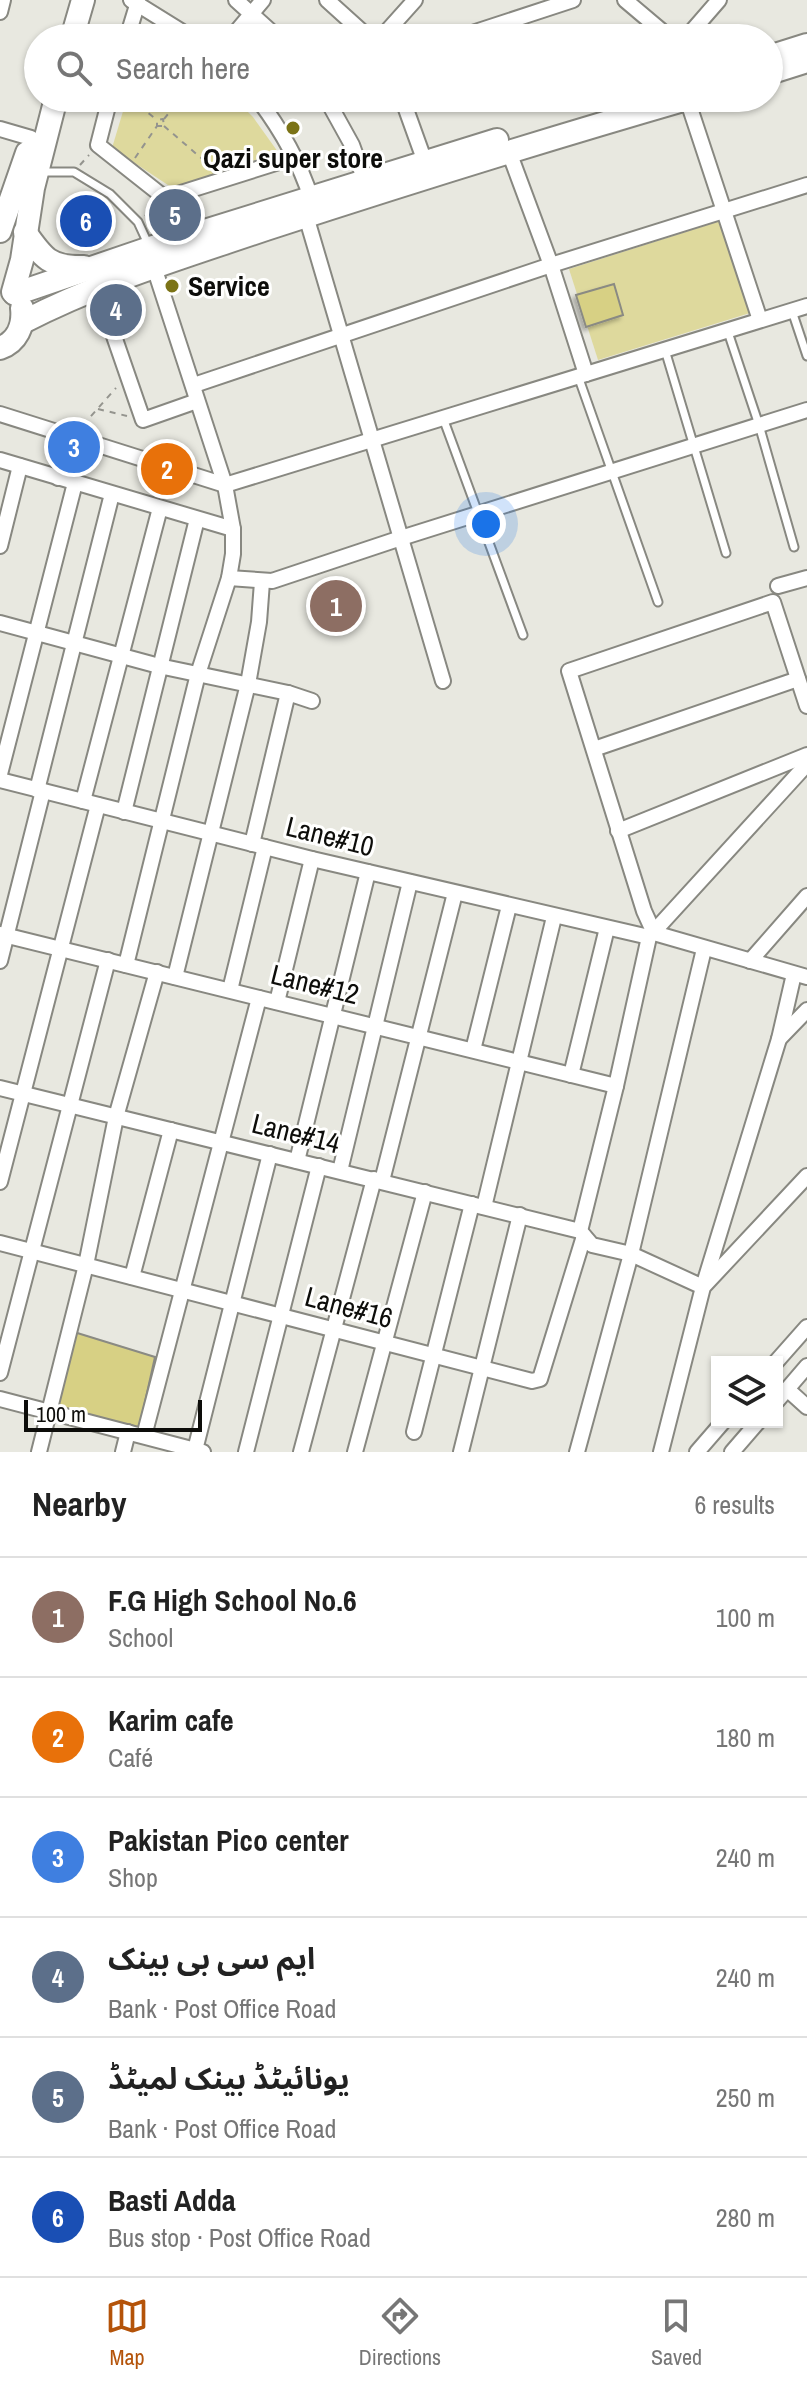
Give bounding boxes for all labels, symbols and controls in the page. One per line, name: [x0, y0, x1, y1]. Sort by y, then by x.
search box: [24, 24, 783, 112]
icon: search: [52, 46, 96, 90]
text: Search here: [116, 48, 250, 88]
marker: Qazi super store: [284, 119, 302, 137]
place label: Qazi super store: [203, 139, 383, 177]
pin: 5: [149, 185, 201, 245]
pin: 6: [60, 191, 112, 251]
place label: Service: [188, 267, 270, 305]
marker: Service: [163, 277, 181, 295]
pin: 4: [90, 280, 142, 340]
pin: 3: [48, 417, 100, 477]
pin: 2: [141, 439, 193, 499]
your location: [466, 504, 506, 544]
pin: 1: [310, 576, 362, 636]
street label: Lane#10: [282, 807, 378, 865]
street label: Lane#12: [267, 955, 363, 1013]
street label: Lane#14: [248, 1104, 344, 1162]
street label: Lane#16: [301, 1277, 397, 1337]
map controls: [711, 1356, 783, 1428]
button: layers: [711, 1356, 783, 1428]
scale bar: [24, 1396, 202, 1432]
text: 100 m: [36, 1399, 86, 1429]
text: Nearby: [32, 1481, 127, 1527]
text: 6 results: [694, 1487, 775, 1522]
text: F.G High School No.6: [108, 1580, 357, 1620]
text: 1: [52, 1600, 64, 1635]
text: 100 m: [716, 1600, 775, 1635]
text: School: [108, 1620, 173, 1655]
text: Karim cafe: [108, 1700, 234, 1740]
text: 2: [52, 1720, 64, 1755]
text: 180 m: [716, 1720, 775, 1755]
text: Café: [108, 1740, 153, 1775]
text: Pakistan Pico center: [108, 1820, 349, 1860]
text: 3: [52, 1840, 64, 1875]
text: 240 m: [716, 1840, 775, 1875]
text: Shop: [108, 1860, 158, 1895]
text: ایم سی بی بینک: [108, 1938, 315, 1978]
text: 4: [52, 1960, 64, 1995]
text: 240 m: [716, 1960, 775, 1995]
text: Bank · Post Office Road: [108, 1991, 336, 2026]
text: یونائیٹڈ بینک لمیٹڈ: [108, 2058, 350, 2098]
text: 5: [52, 2080, 64, 2115]
text: 250 m: [716, 2080, 775, 2115]
text: Bank · Post Office Road: [108, 2111, 336, 2146]
text: Basti Adda: [108, 2180, 236, 2220]
text: 6: [52, 2200, 64, 2235]
text: 280 m: [716, 2200, 775, 2235]
text: Bus stop · Post Office Road: [108, 2220, 371, 2255]
tab: Map: [105, 2294, 149, 2372]
tab: Directions: [359, 2294, 441, 2372]
tab: Saved: [651, 2294, 702, 2372]

